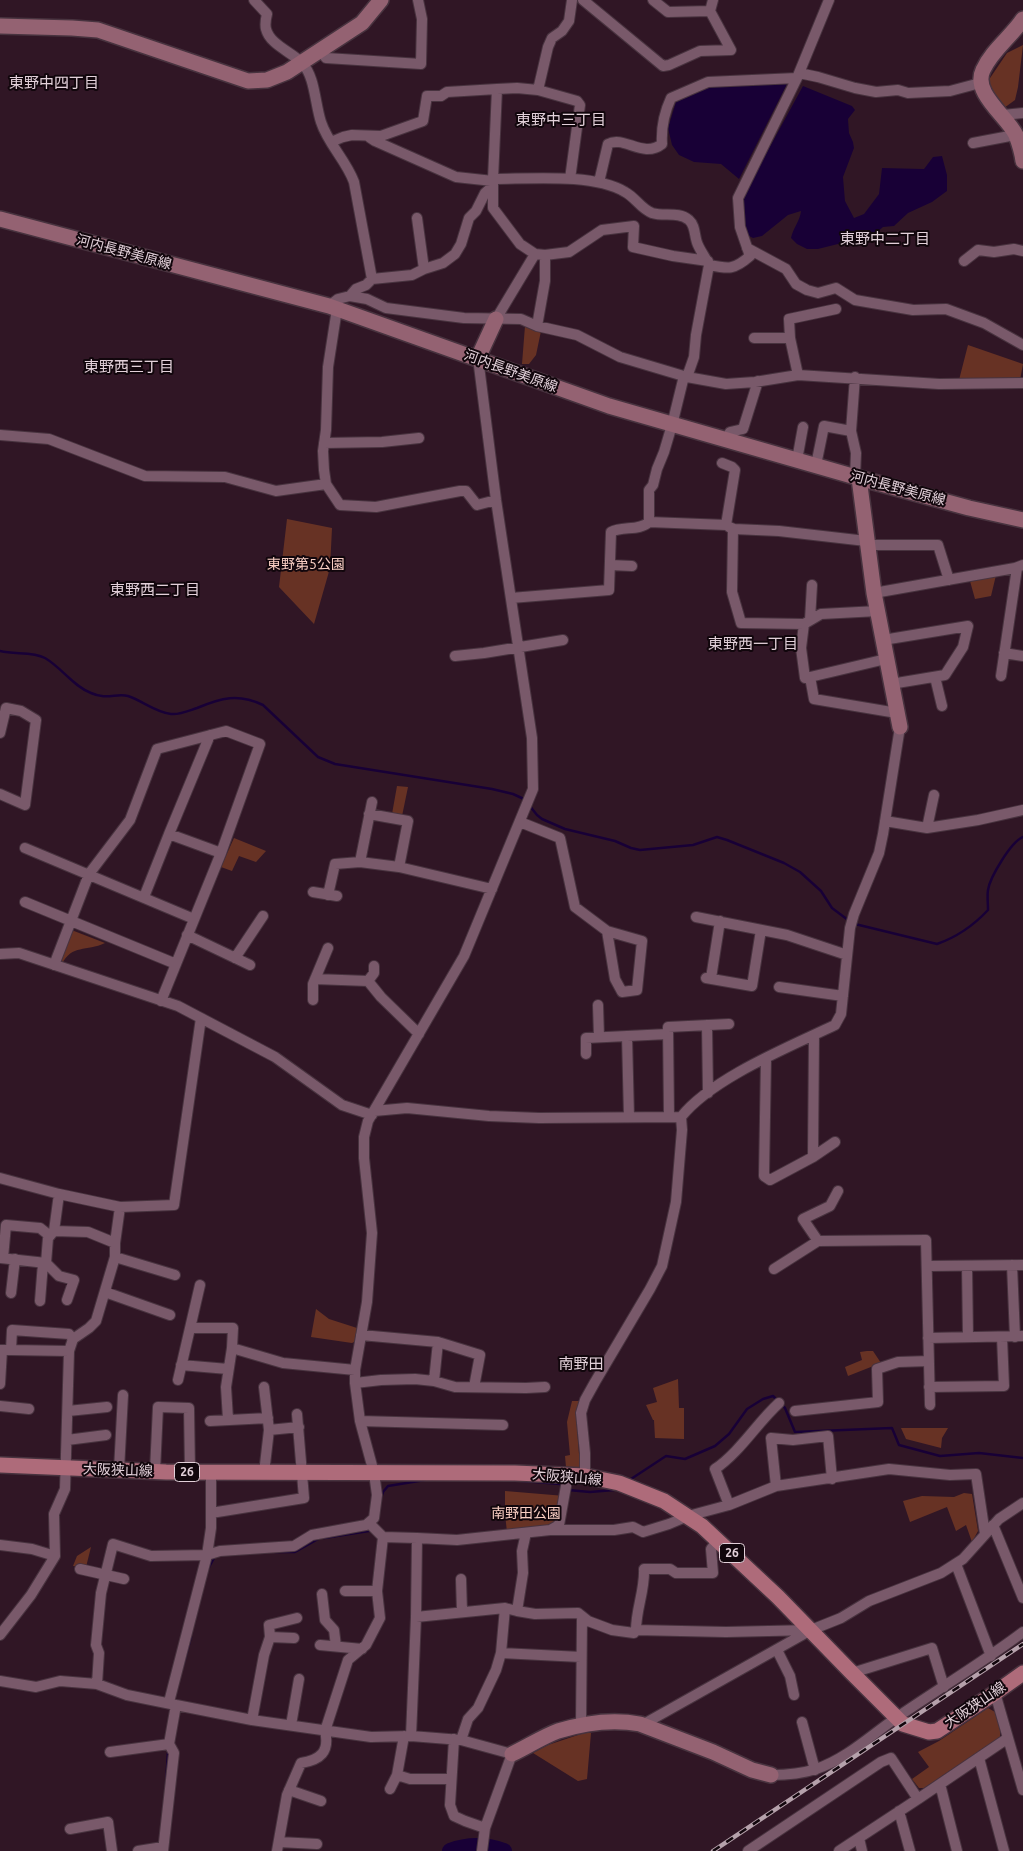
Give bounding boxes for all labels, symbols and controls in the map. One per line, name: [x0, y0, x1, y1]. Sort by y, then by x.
district label: 東野中四丁目: [9, 74, 99, 92]
district label: 東野中三丁目: [516, 111, 606, 129]
district label: 東野中二丁目: [840, 230, 930, 248]
street label: 河内長野美原線: [74, 231, 174, 273]
street label: 河内長野美原線: [462, 346, 560, 396]
district label: 東野西三丁目: [84, 358, 174, 376]
street label: 河内長野美原線: [848, 467, 948, 509]
park label: 東野第5公園: [267, 556, 345, 572]
district label: 東野西二丁目: [110, 581, 200, 599]
district label: 東野西一丁目: [708, 635, 798, 653]
district label: 南野田: [559, 1355, 603, 1373]
street label: 大阪狭山線: [83, 1460, 153, 1480]
road number: 26: [174, 1462, 200, 1481]
street label: 大阪狭山線: [531, 1466, 603, 1488]
park label: 南野田公園: [491, 1505, 561, 1521]
road number: 26: [720, 1544, 744, 1562]
street label: 大阪狭山線: [941, 1678, 1009, 1732]

